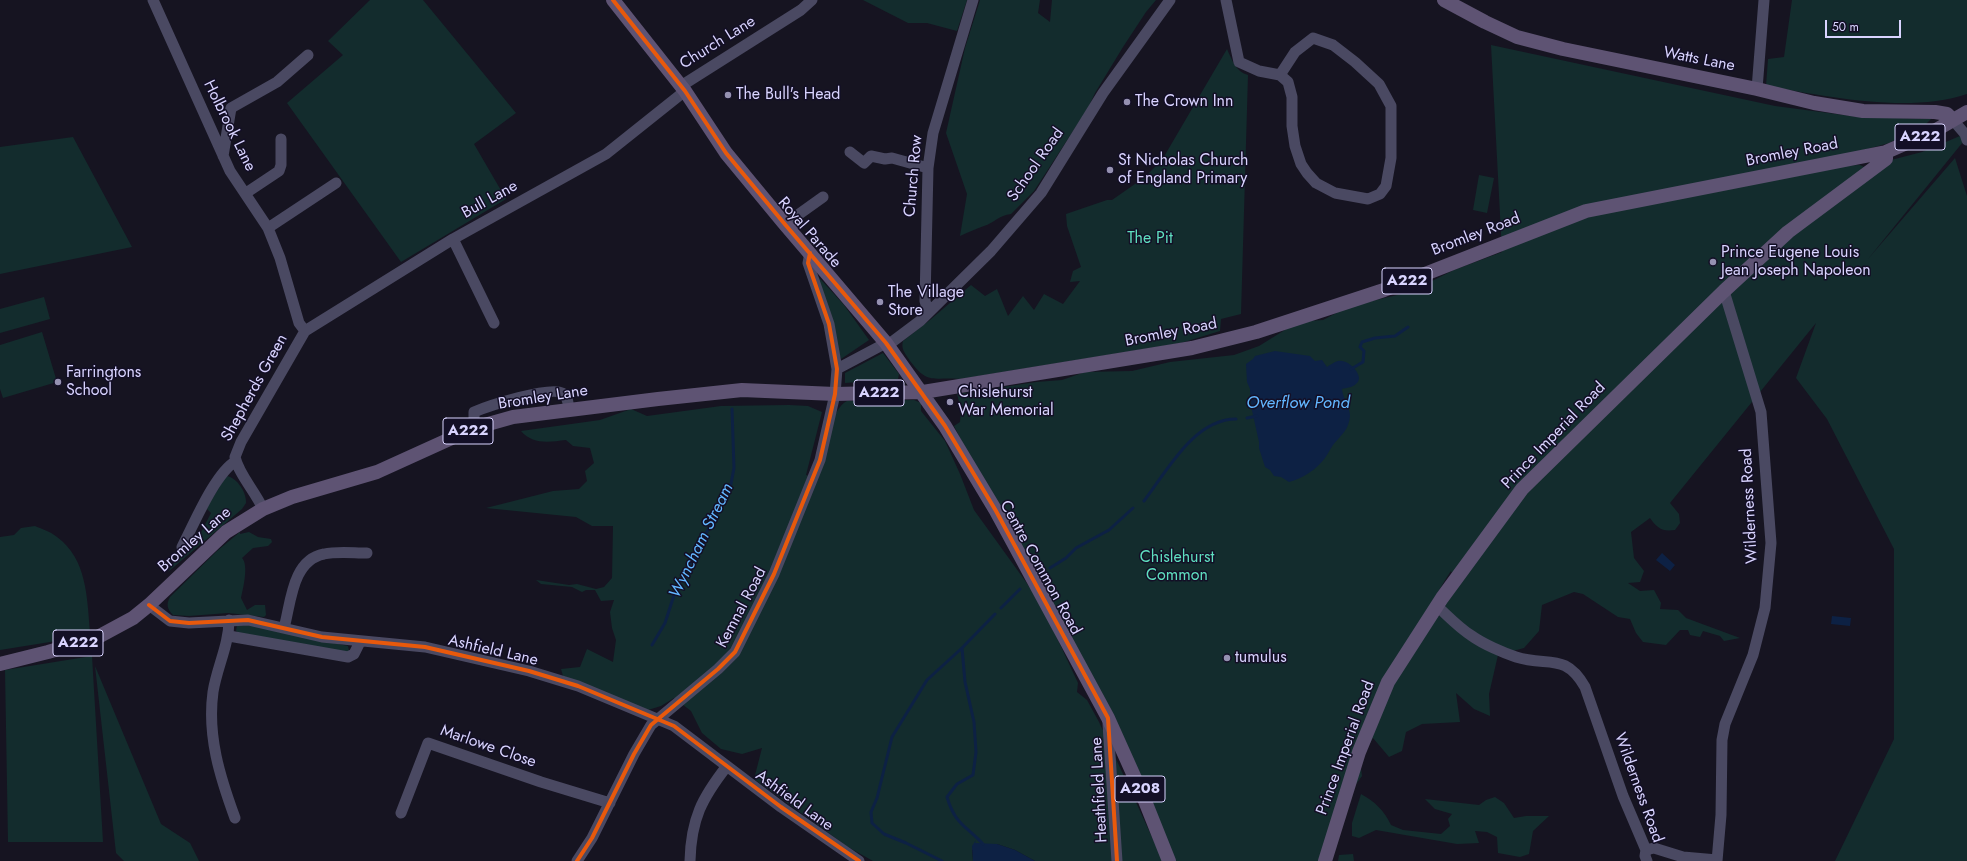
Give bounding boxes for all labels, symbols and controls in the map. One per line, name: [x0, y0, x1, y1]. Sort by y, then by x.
street label: Church Lane: [677, 12, 759, 74]
scale bar: [1827, 12, 1903, 38]
text: 50 m: [1832, 18, 1859, 36]
street label: Watts Lane: [1662, 44, 1736, 76]
street label: Holbrook Lane: [199, 77, 259, 175]
place label: The Bull's Head: [736, 85, 840, 105]
marker: The Bull's Head: [723, 90, 733, 100]
place label: The Crown Inn: [1135, 92, 1233, 112]
marker: The Crown Inn: [1122, 97, 1132, 107]
road number: A222: [1895, 124, 1945, 150]
street label: School Road: [1004, 125, 1068, 205]
street label: Church Row: [901, 134, 927, 218]
street label: Bromley Road: [1744, 135, 1840, 171]
place label: St Nicholas Church of England Primary: [1118, 151, 1248, 189]
marker: St Nicholas Church of England Primary: [1105, 165, 1115, 175]
street label: Bull Lane: [459, 177, 521, 223]
street label: Royal Parade: [773, 194, 845, 272]
street label: Bromley Road: [1429, 209, 1523, 261]
park label: The Pit: [1127, 229, 1173, 249]
place label: Prince Eugene Louis Jean Joseph Napoleon: [1721, 243, 1871, 281]
marker: Prince Eugene Louis Jean Joseph Napoleon: [1708, 257, 1718, 267]
road number: A222: [1382, 268, 1432, 294]
place label: The Village Store: [888, 283, 964, 321]
marker: The Village Store: [875, 297, 885, 307]
street label: Bromley Road: [1123, 315, 1219, 351]
street label: Shepherds Green: [218, 331, 292, 445]
place label: Farringtons School: [66, 363, 141, 401]
marker: Farringtons School: [53, 377, 63, 387]
street label: Prince Imperial Road: [1498, 379, 1610, 493]
road number: A222: [854, 380, 904, 406]
street label: Bromley Lane: [497, 381, 589, 415]
place label: Chislehurst War Memorial: [958, 383, 1054, 421]
water label: Overflow Pond: [1246, 394, 1350, 414]
marker: Chislehurst War Memorial: [945, 397, 955, 407]
road number: A222: [443, 418, 493, 444]
street label: Wilderness Road: [1737, 448, 1763, 564]
water label: Wyncham Stream: [665, 480, 739, 602]
street label: Centre Common Road: [995, 497, 1085, 639]
street label: Bromley Lane: [155, 503, 235, 577]
park label: Chislehurst Common: [1140, 548, 1214, 586]
street label: Kemnal Road: [713, 564, 771, 652]
road number: A222: [53, 630, 103, 656]
street label: Ashfield Lane: [446, 631, 540, 671]
place label: tumulus: [1235, 648, 1287, 668]
marker: tumulus: [1222, 653, 1232, 663]
street label: Prince Imperial Road: [1313, 678, 1379, 818]
street label: Marlowe Close: [438, 722, 538, 772]
street label: Wilderness Road: [1609, 731, 1667, 845]
street label: Heathfield Lane: [1088, 737, 1112, 843]
street label: Ashfield Lane: [751, 766, 837, 836]
road number: A208: [1115, 776, 1165, 802]

